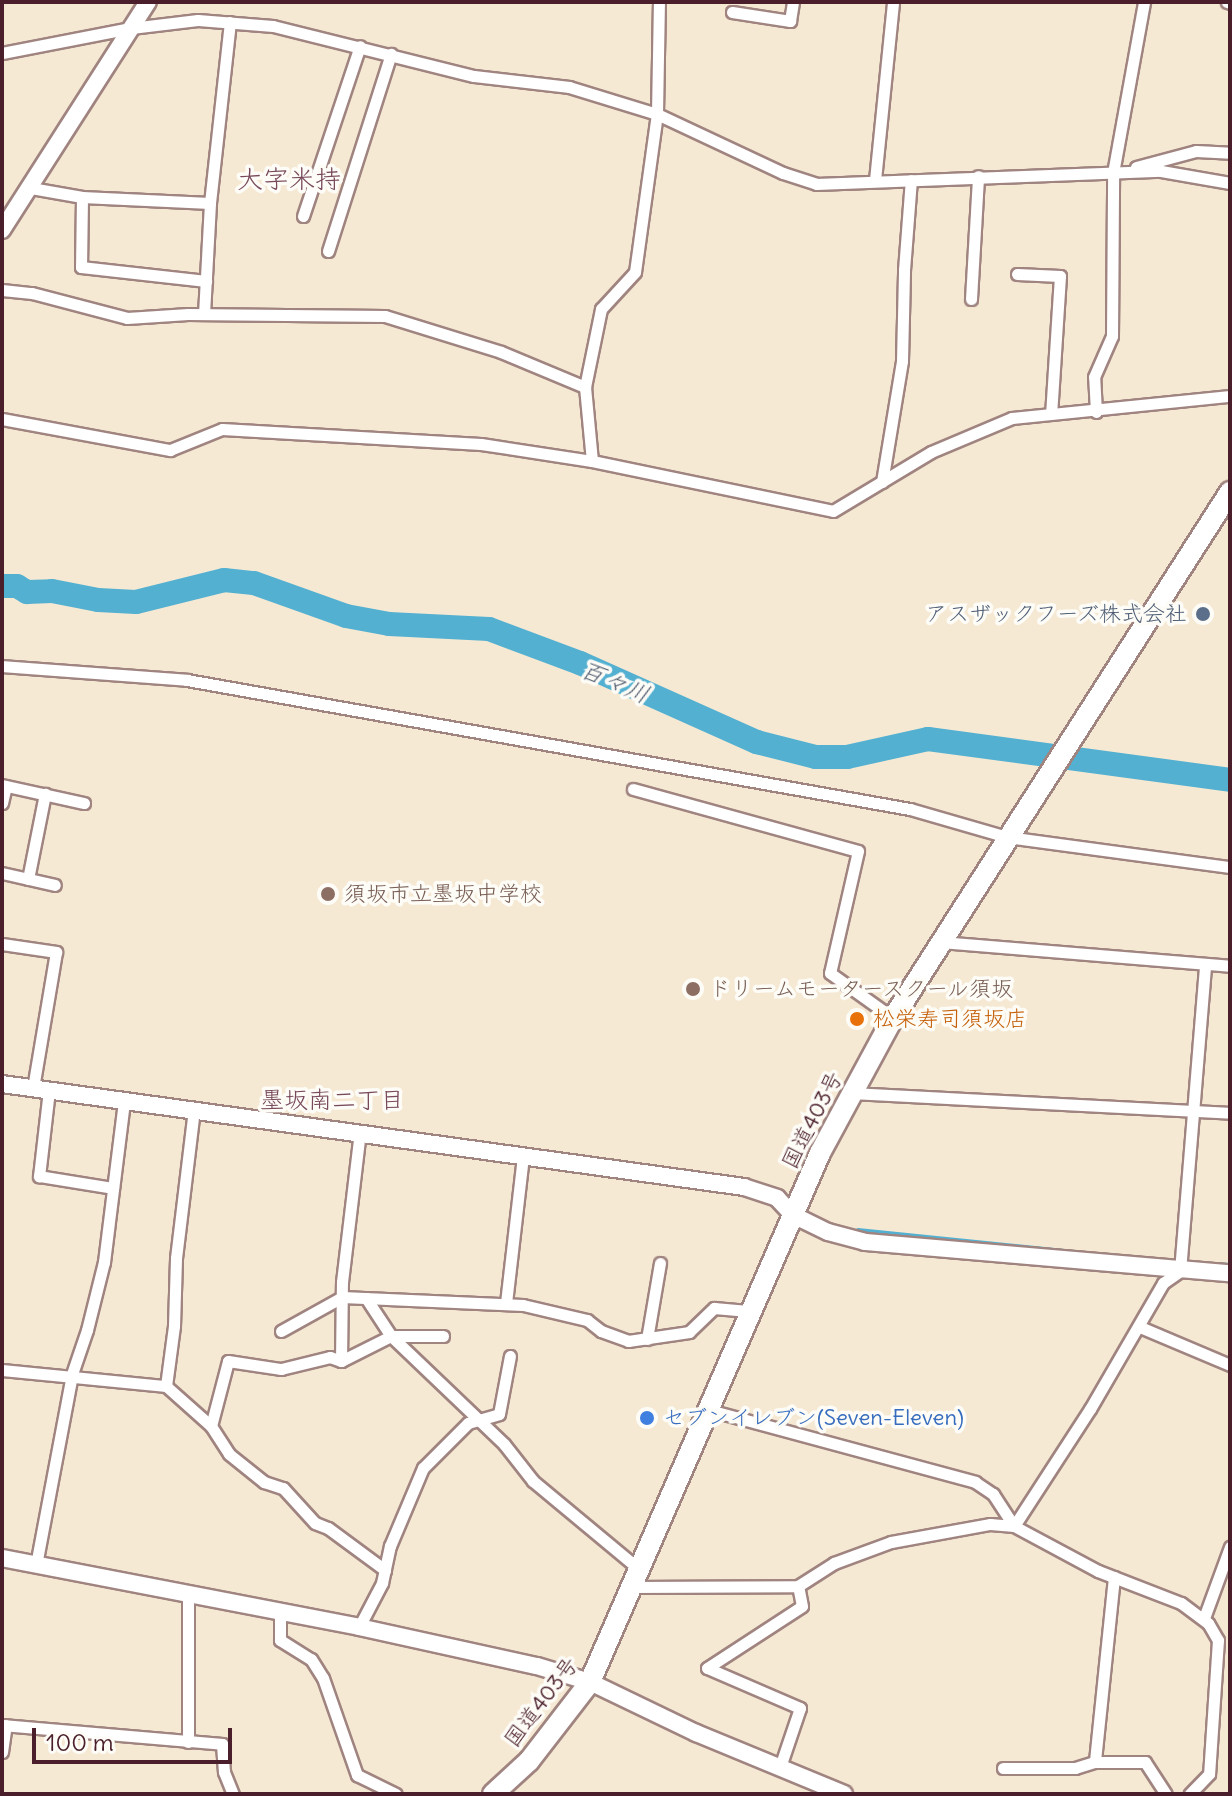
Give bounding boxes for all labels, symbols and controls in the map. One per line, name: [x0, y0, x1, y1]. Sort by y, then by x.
district label: 大字米持: [237, 163, 341, 195]
place label: アスザックフーズ株式会社: [923, 601, 1187, 627]
marker: アスザックフーズ株式会社: [1194, 605, 1212, 623]
water label: 百々川: [576, 655, 654, 709]
place label: 須坂市立墨坂中学校: [344, 881, 542, 907]
marker: 須坂市立墨坂中学校: [319, 885, 337, 903]
place label: ドリームモータースクール須坂: [709, 976, 1017, 1002]
marker: ドリームモータースクール須坂: [684, 980, 702, 998]
place label: 松栄寿司須坂店: [873, 1006, 1027, 1032]
marker: 松栄寿司須坂店: [848, 1010, 866, 1028]
street label: 国道403号: [776, 1067, 848, 1173]
district label: 墨坂南二丁目: [260, 1086, 404, 1114]
place label: セブンイレブン(Seven-Eleven): [663, 1405, 963, 1431]
marker: セブンイレブン(Seven-Eleven): [638, 1409, 656, 1427]
street label: 国道403号: [499, 1652, 583, 1752]
scale bar: [36, 1712, 236, 1762]
text: 100 m: [46, 1727, 114, 1757]

